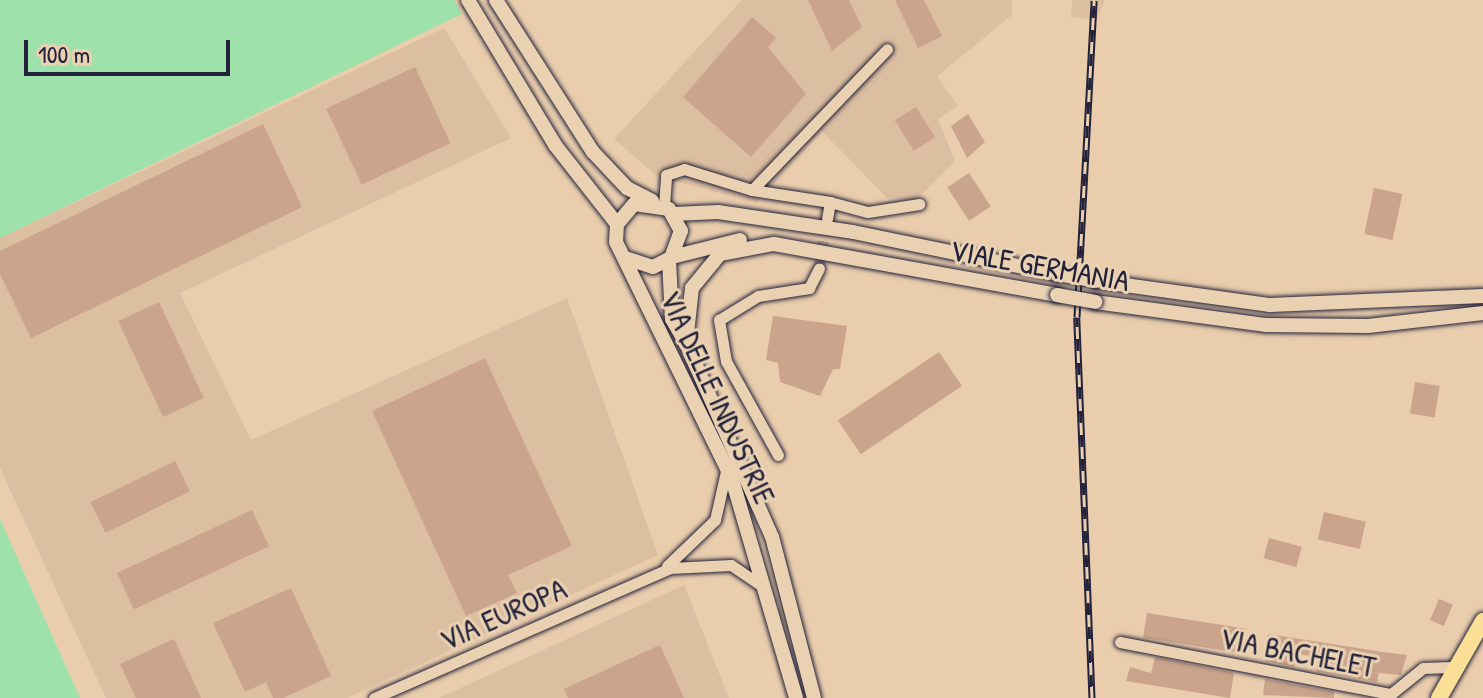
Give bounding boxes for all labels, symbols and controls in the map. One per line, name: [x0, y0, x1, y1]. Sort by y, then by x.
scale bar: [28, 24, 234, 74]
text: 100 m: [38, 38, 90, 70]
street label: VIALE GERMANIA: [948, 232, 1132, 298]
street label: VIA DELLE INDUSTRIE: [653, 285, 783, 509]
street label: VIA EUROPA: [434, 570, 572, 658]
street label: VIA BACHELET: [1217, 619, 1379, 685]

